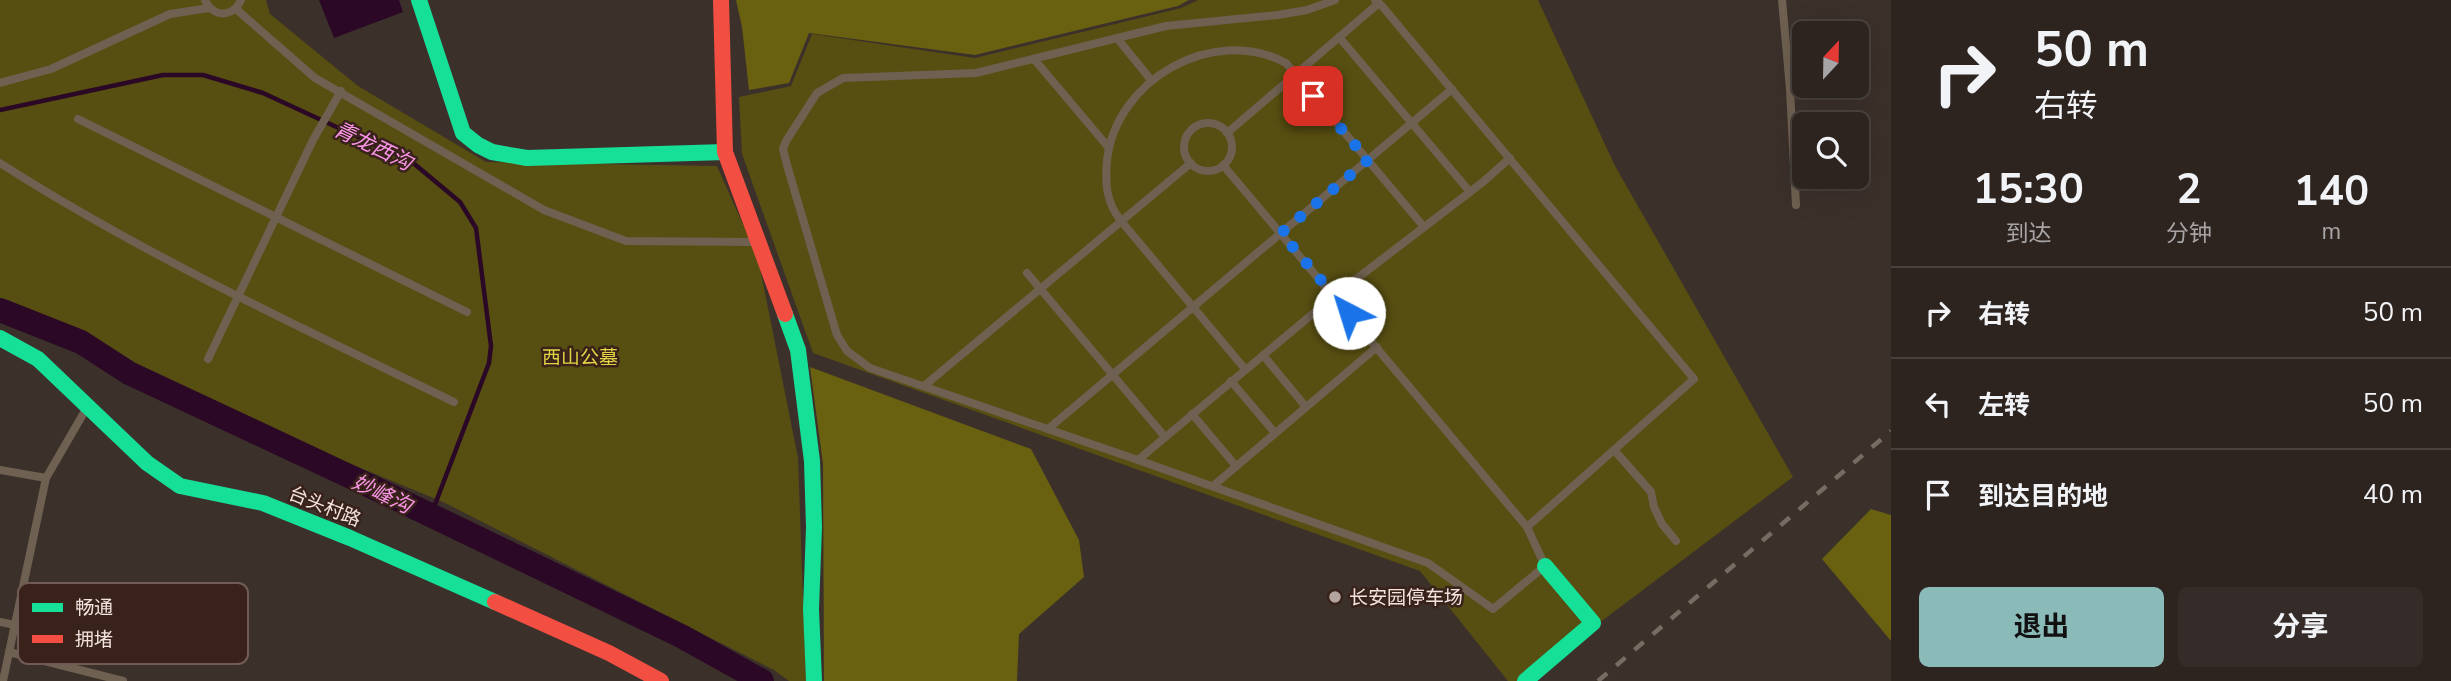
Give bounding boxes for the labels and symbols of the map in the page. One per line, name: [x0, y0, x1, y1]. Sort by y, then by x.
north arrow: [1792, 21, 1869, 98]
pin: [1283, 66, 1343, 126]
water label: 青龙西沟: [329, 115, 419, 178]
position arrow: [1312, 276, 1386, 350]
park label: 西山公墓: [542, 345, 618, 371]
water label: 妙峰沟: [348, 468, 418, 521]
street label: 台头村路: [285, 481, 365, 533]
legend: [18, 583, 248, 664]
place label: 长安园停车场: [1349, 585, 1463, 611]
marker: 长安园停车场: [1327, 589, 1343, 605]
text: 畅通: [75, 595, 113, 621]
text: 拥堵: [75, 627, 113, 653]

